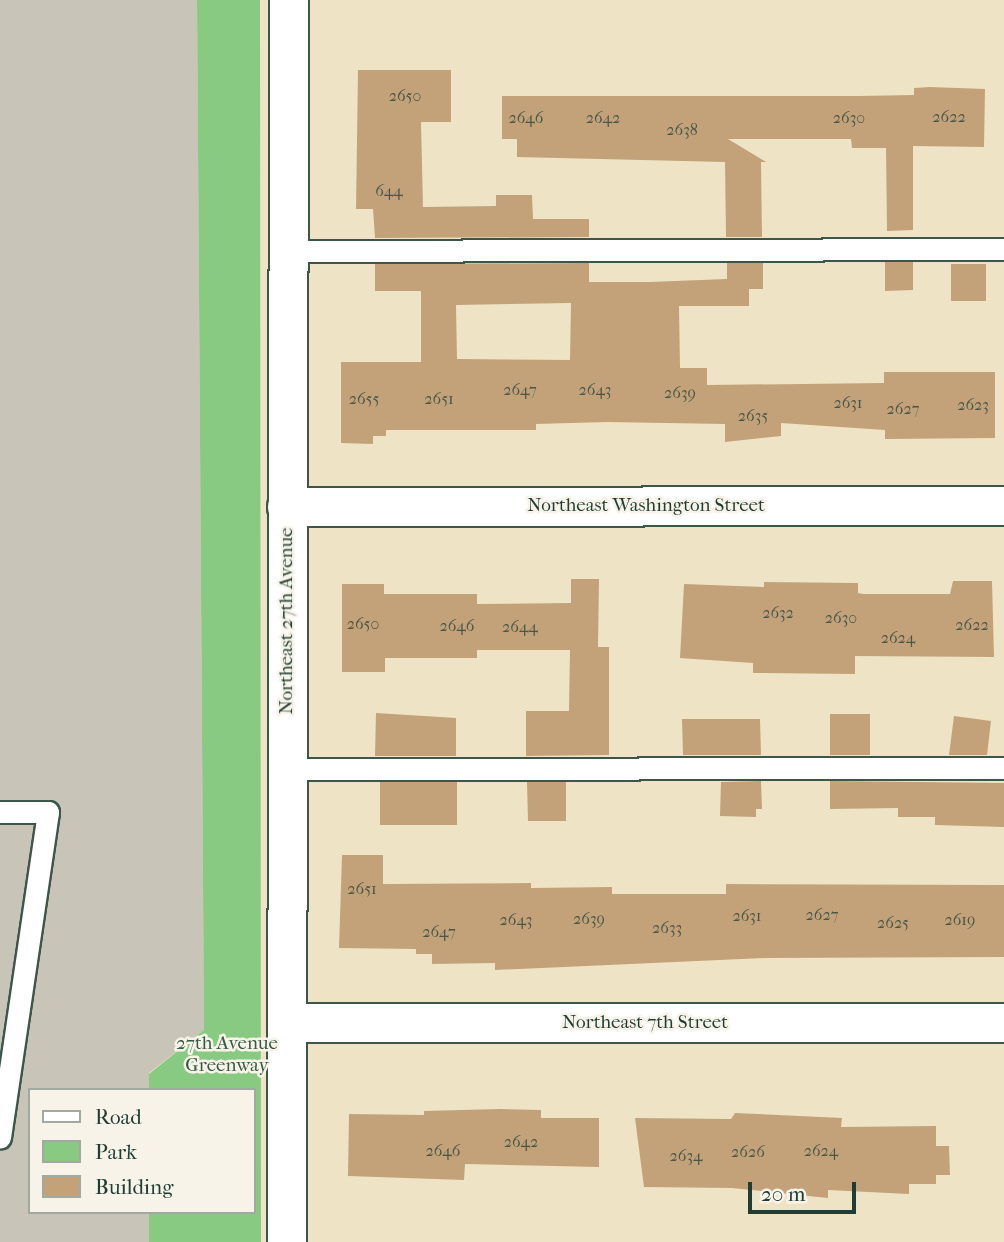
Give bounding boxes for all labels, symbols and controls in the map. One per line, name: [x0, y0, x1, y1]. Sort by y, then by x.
house number: 2650: [389, 86, 421, 106]
house number: 2622: [932, 107, 966, 127]
house number: 2646: [509, 108, 543, 128]
house number: 2642: [586, 108, 620, 128]
house number: 2630: [833, 108, 865, 128]
house number: 2638: [666, 120, 698, 140]
house number: 644: [375, 181, 403, 201]
house number: 2647: [503, 380, 537, 400]
house number: 2643: [579, 380, 611, 400]
house number: 2639: [664, 383, 696, 403]
house number: 2655: [349, 389, 379, 409]
house number: 2651: [424, 389, 454, 409]
house number: 2631: [833, 393, 863, 413]
house number: 2623: [957, 395, 989, 415]
house number: 2627: [887, 399, 919, 419]
house number: 2635: [738, 406, 768, 426]
street label: Northeast Washington Street: [527, 495, 765, 517]
street label: Northeast 27th Avenue: [276, 528, 298, 714]
house number: 2632: [762, 603, 794, 623]
house number: 2630: [825, 608, 857, 628]
house number: 2650: [347, 614, 379, 634]
house number: 2622: [955, 615, 989, 635]
house number: 2646: [440, 616, 474, 636]
house number: 2644: [502, 617, 538, 637]
house number: 2624: [881, 628, 915, 648]
house number: 2651: [347, 879, 377, 899]
house number: 2627: [806, 905, 838, 925]
house number: 2631: [732, 906, 762, 926]
house number: 2639: [573, 909, 605, 929]
house number: 2643: [500, 910, 532, 930]
house number: 2619: [945, 910, 975, 930]
house number: 2625: [877, 913, 909, 933]
house number: 2633: [652, 918, 682, 938]
house number: 2647: [422, 922, 456, 942]
street label: Northeast 7th Street: [562, 1012, 728, 1034]
park label: 27th Avenue Greenway: [176, 1033, 278, 1077]
legend: [28, 1088, 256, 1214]
text: Road: [95, 1105, 142, 1129]
house number: 2642: [504, 1132, 538, 1152]
text: Park: [95, 1140, 137, 1164]
house number: 2646: [426, 1141, 460, 1161]
house number: 2624: [804, 1141, 838, 1161]
house number: 2626: [731, 1142, 765, 1162]
house number: 2634: [670, 1146, 702, 1166]
scale bar: [752, 1168, 860, 1212]
text: Building: [95, 1175, 173, 1199]
text: 20 m: [761, 1182, 805, 1206]

